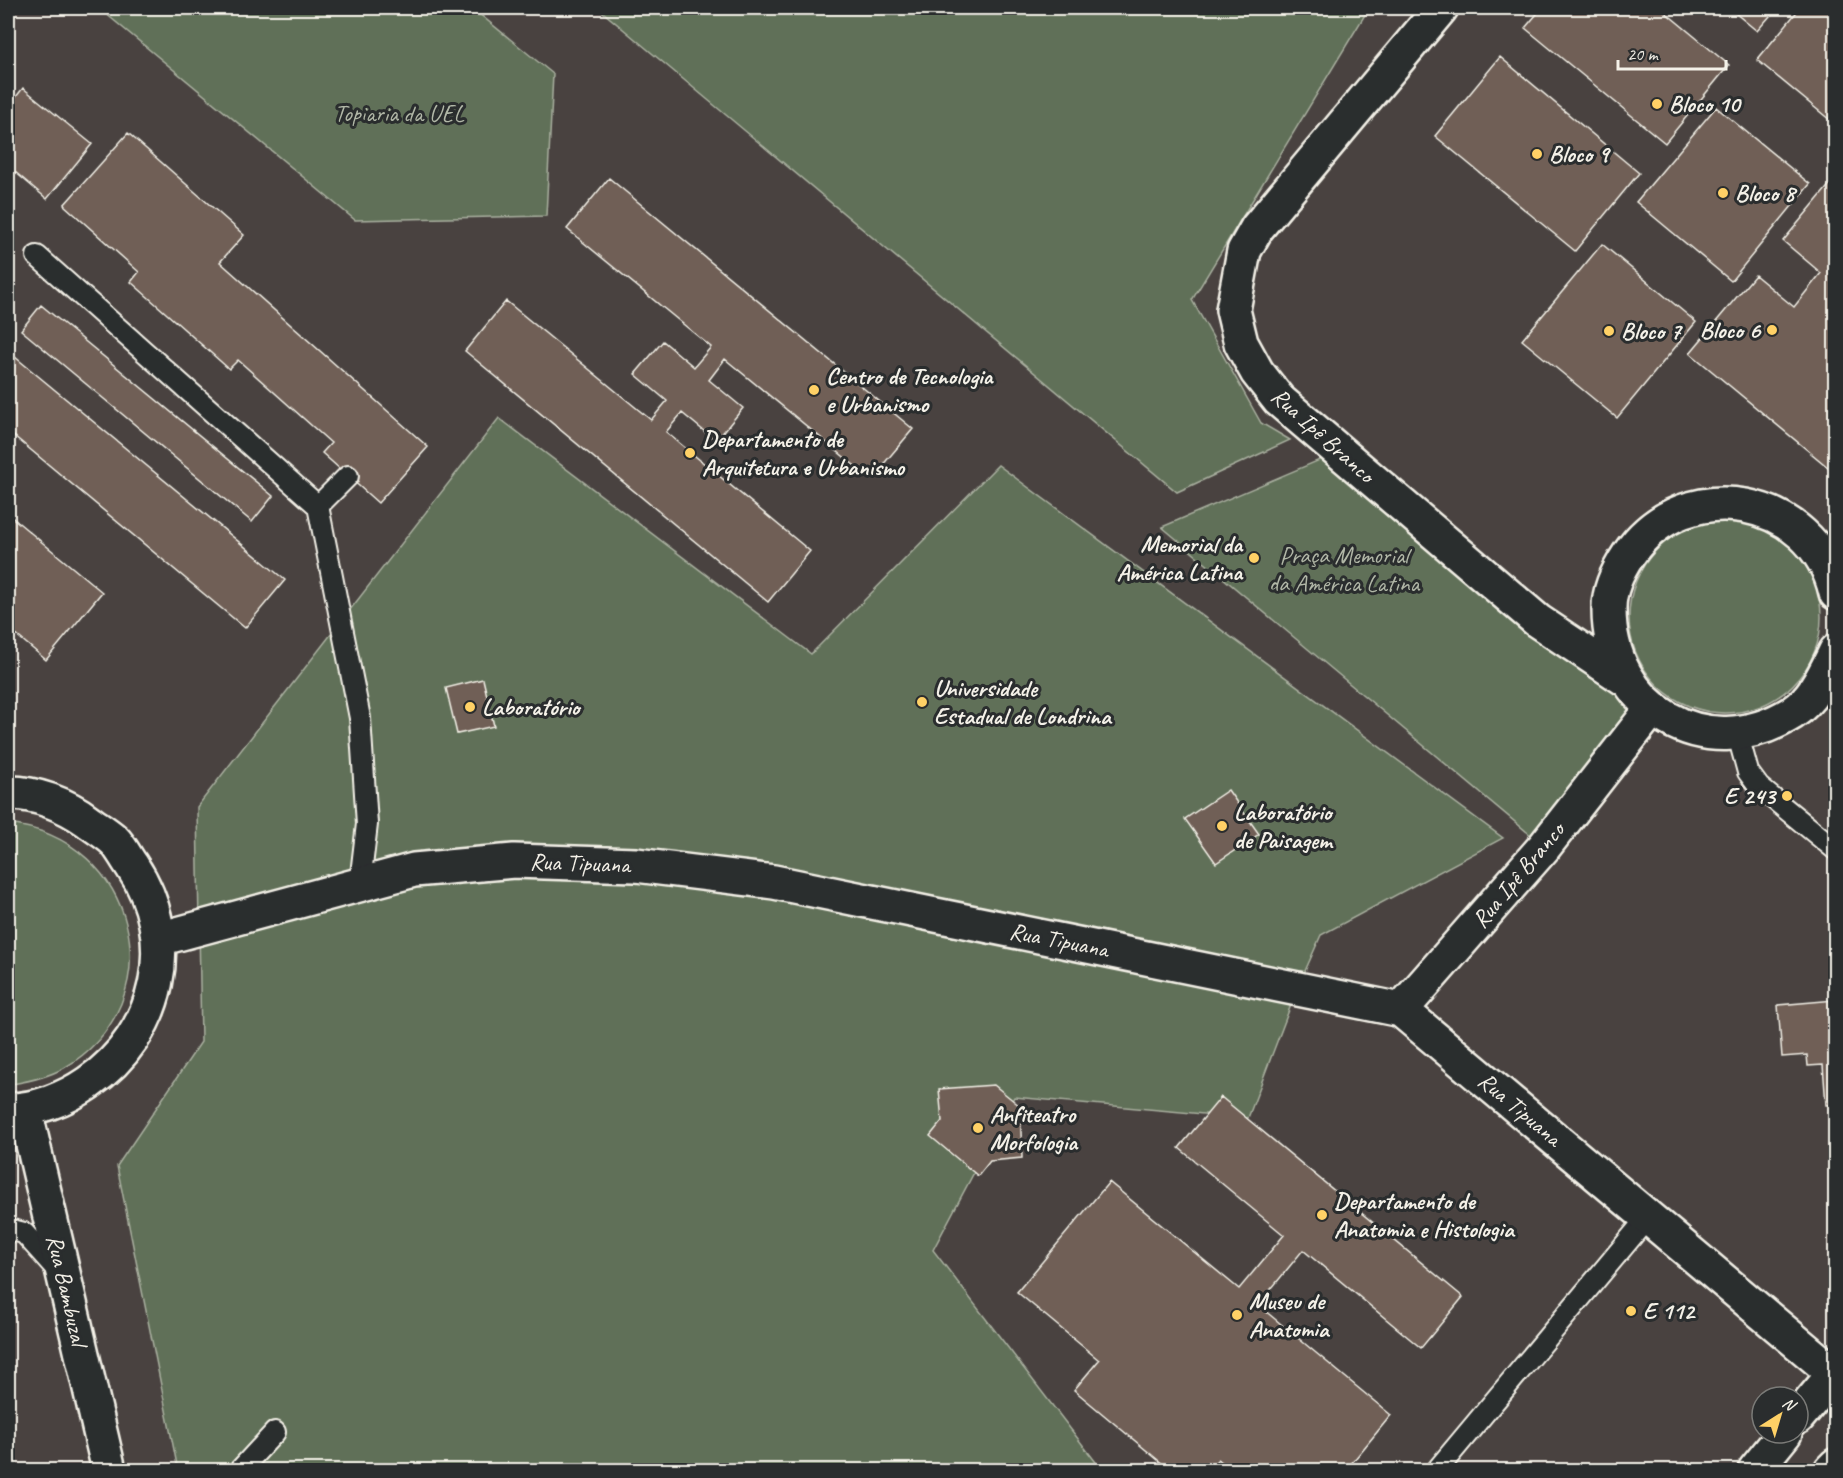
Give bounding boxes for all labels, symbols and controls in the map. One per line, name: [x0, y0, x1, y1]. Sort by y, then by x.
scale bar: [1618, 33, 1726, 71]
text: 20 m: [1627, 43, 1660, 65]
place label: Bloco 10: [1669, 89, 1742, 119]
marker: Bloco 10: [1650, 97, 1664, 111]
park label: Topiaria da UEL: [334, 98, 464, 128]
place label: Bloco 9: [1549, 139, 1611, 169]
marker: Bloco 9: [1530, 147, 1544, 161]
place label: Bloco 8: [1735, 178, 1798, 208]
marker: Bloco 8: [1716, 186, 1730, 200]
place label: Bloco 6: [1700, 315, 1762, 345]
place label: Bloco 7: [1621, 316, 1683, 346]
marker: Bloco 6: [1765, 323, 1779, 337]
marker: Bloco 7: [1602, 324, 1616, 338]
place label: Centro de Tecnologia e Urbanismo: [826, 361, 995, 419]
street label: Rua Ipê Branco: [1265, 381, 1383, 491]
marker: Centro de Tecnologia e Urbanismo: [807, 383, 821, 397]
place label: Departamento de Arquitetura e Urbanismo: [702, 424, 906, 482]
marker: Departamento de Arquitetura e Urbanismo: [683, 446, 697, 460]
place label: Memorial da América Latina: [1117, 529, 1244, 587]
park label: Praça Memorial da América Latina: [1269, 540, 1421, 598]
marker: Memorial da América Latina: [1247, 551, 1261, 565]
place label: Universidade Estadual de Londrina: [934, 673, 1113, 731]
place label: Laboratório: [482, 692, 582, 722]
marker: Universidade Estadual de Londrina: [915, 695, 929, 709]
marker: Laboratório: [463, 700, 477, 714]
place label: E 243: [1724, 781, 1777, 811]
marker: E 243: [1780, 789, 1794, 803]
place label: Laboratório de Paisagem: [1234, 797, 1334, 855]
street label: Rua Ipê Branco: [1465, 814, 1572, 934]
marker: Laboratório de Paisagem: [1215, 819, 1229, 833]
street label: Rua Tipuana: [530, 846, 633, 880]
street label: Rua Tipuana: [1007, 916, 1113, 965]
street label: Rua Tipuana: [1472, 1065, 1570, 1154]
place label: Anfiteatro Morfologia: [990, 1099, 1079, 1157]
marker: Anfiteatro Morfologia: [971, 1121, 985, 1135]
place label: Departamento de Anatomia e Histologia: [1334, 1186, 1516, 1244]
marker: Departamento de Anatomia e Histologia: [1315, 1208, 1329, 1222]
street label: Rua Bambuzal: [40, 1232, 95, 1352]
place label: Museu de Anatomia: [1249, 1286, 1331, 1344]
place label: E 112: [1643, 1296, 1696, 1326]
marker: E 112: [1624, 1304, 1638, 1318]
marker: Museu de Anatomia: [1230, 1308, 1244, 1322]
north arrow: [1750, 1385, 1810, 1445]
text: N: [1778, 1393, 1801, 1417]

